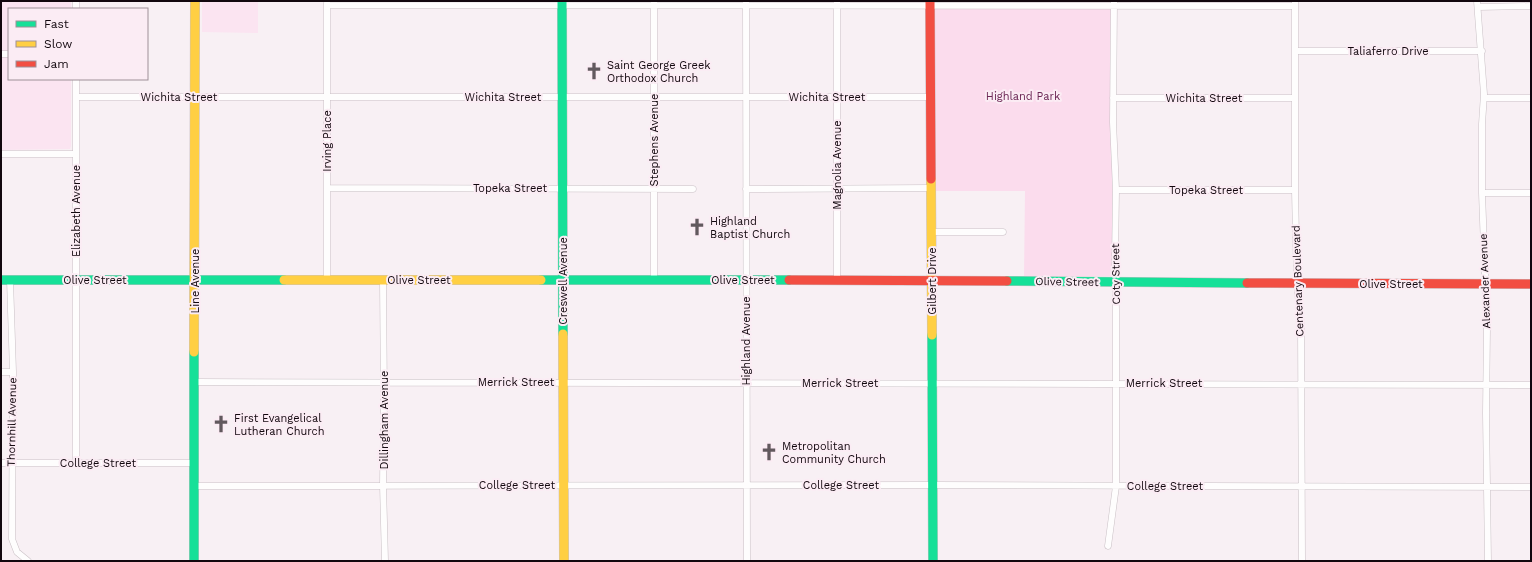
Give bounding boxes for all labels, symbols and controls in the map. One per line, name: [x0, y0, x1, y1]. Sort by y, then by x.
legend: [8, 8, 148, 80]
text: Fast: [44, 17, 69, 31]
text: Slow: [44, 37, 72, 51]
street label: Taliaferro Drive: [1347, 45, 1429, 58]
text: Jam: [44, 57, 69, 71]
place label: Saint George Greek Orthodox Church: [607, 59, 710, 85]
church icon: Saint George Greek Orthodox Church: [584, 61, 604, 81]
park label: Highland Park: [986, 90, 1060, 103]
street label: Wichita Street: [141, 91, 218, 104]
street label: Wichita Street: [465, 91, 542, 104]
street label: Wichita Street: [789, 91, 866, 104]
street label: Wichita Street: [1166, 92, 1243, 105]
street label: Stephens Avenue: [648, 94, 661, 186]
street label: Irving Place: [321, 110, 334, 172]
street label: Magnolia Avenue: [831, 120, 844, 210]
street label: Elizabeth Avenue: [70, 165, 83, 257]
street label: Topeka Street: [473, 182, 548, 195]
street label: Topeka Street: [1169, 184, 1244, 197]
place label: Highland Baptist Church: [710, 215, 790, 241]
church icon: Highland Baptist Church: [687, 217, 707, 237]
street label: Centenary Boulevard: [1290, 225, 1306, 337]
street label: Alexander Avenue: [1477, 233, 1493, 329]
street label: Creswell Avenue: [557, 237, 570, 325]
street label: Coty Street: [1109, 243, 1123, 305]
street label: Gilbert Drive: [926, 247, 939, 315]
street label: Line Avenue: [189, 249, 202, 313]
street label: Olive Street: [63, 274, 127, 287]
street label: Olive Street: [387, 274, 451, 287]
street label: Olive Street: [711, 274, 775, 287]
street label: Olive Street: [1035, 275, 1099, 289]
street label: Olive Street: [1359, 278, 1423, 291]
street label: Highland Avenue: [740, 296, 753, 386]
street label: Dillingham Avenue: [378, 371, 391, 469]
street label: Merrick Street: [478, 376, 555, 389]
street label: Thornhill Avenue: [5, 377, 19, 467]
street label: Merrick Street: [802, 377, 879, 390]
street label: Merrick Street: [1126, 377, 1203, 390]
place label: First Evangelical Lutheran Church: [234, 412, 325, 438]
church icon: First Evangelical Lutheran Church: [211, 414, 231, 434]
place label: Metropolitan Community Church: [782, 440, 886, 466]
church icon: Metropolitan Community Church: [759, 442, 779, 462]
street label: College Street: [60, 457, 137, 470]
street label: College Street: [479, 479, 556, 492]
street label: College Street: [803, 479, 880, 492]
street label: College Street: [1127, 480, 1204, 493]

